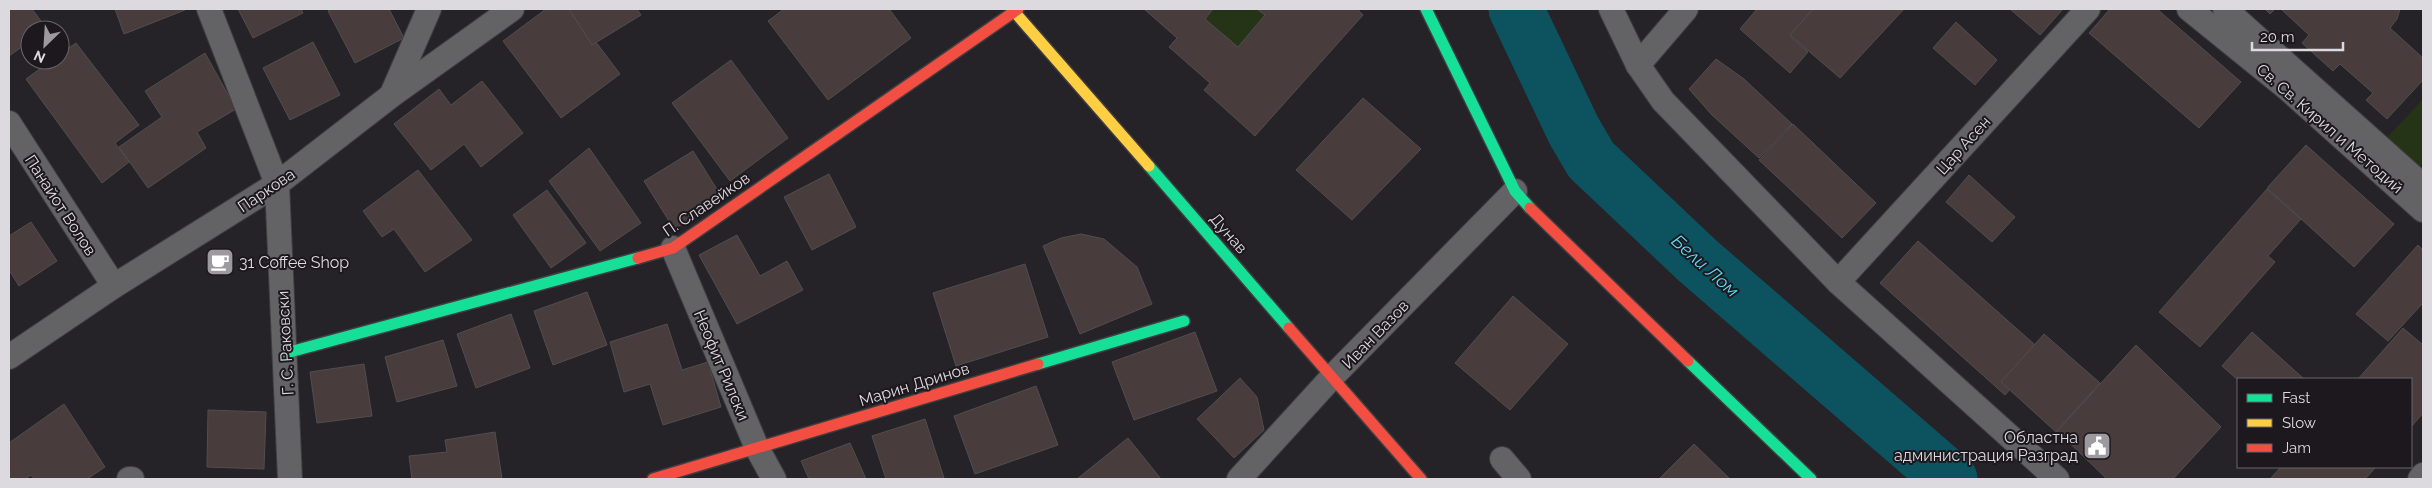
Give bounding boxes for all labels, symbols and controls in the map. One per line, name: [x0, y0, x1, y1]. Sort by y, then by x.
north arrow: [20, 20, 70, 70]
scale bar: [2252, 20, 2343, 52]
text: 20 m: [2260, 28, 2295, 46]
text: N: [31, 47, 48, 66]
street label: Св. Св. Кирил и Методий: [2253, 60, 2407, 197]
street label: Цар Асен: [1932, 112, 1994, 178]
street label: Панайот Волов: [21, 151, 100, 259]
street label: Паркова: [234, 164, 298, 216]
street label: П. Славейков: [659, 168, 753, 240]
street label: Дунав: [1206, 209, 1251, 257]
water label: Бели Лом: [1668, 230, 1744, 302]
cafe icon: 31 Coffee Shop: [205, 247, 235, 277]
place label: 31 Coffee Shop: [239, 253, 349, 272]
street label: Г. С. Раковски: [273, 290, 298, 396]
street label: Иван Вазов: [1338, 296, 1413, 372]
street label: Неофит Рилски: [690, 307, 753, 423]
street label: Марин Дринов: [857, 359, 972, 410]
legend: [2237, 378, 2412, 468]
text: Fast: [2282, 389, 2310, 407]
text: Slow: [2282, 414, 2316, 432]
place label: Областна администрация Разград: [1894, 428, 2078, 465]
public building icon: Областна администрация Разград: [2082, 431, 2112, 461]
text: Jam: [2282, 439, 2311, 457]

